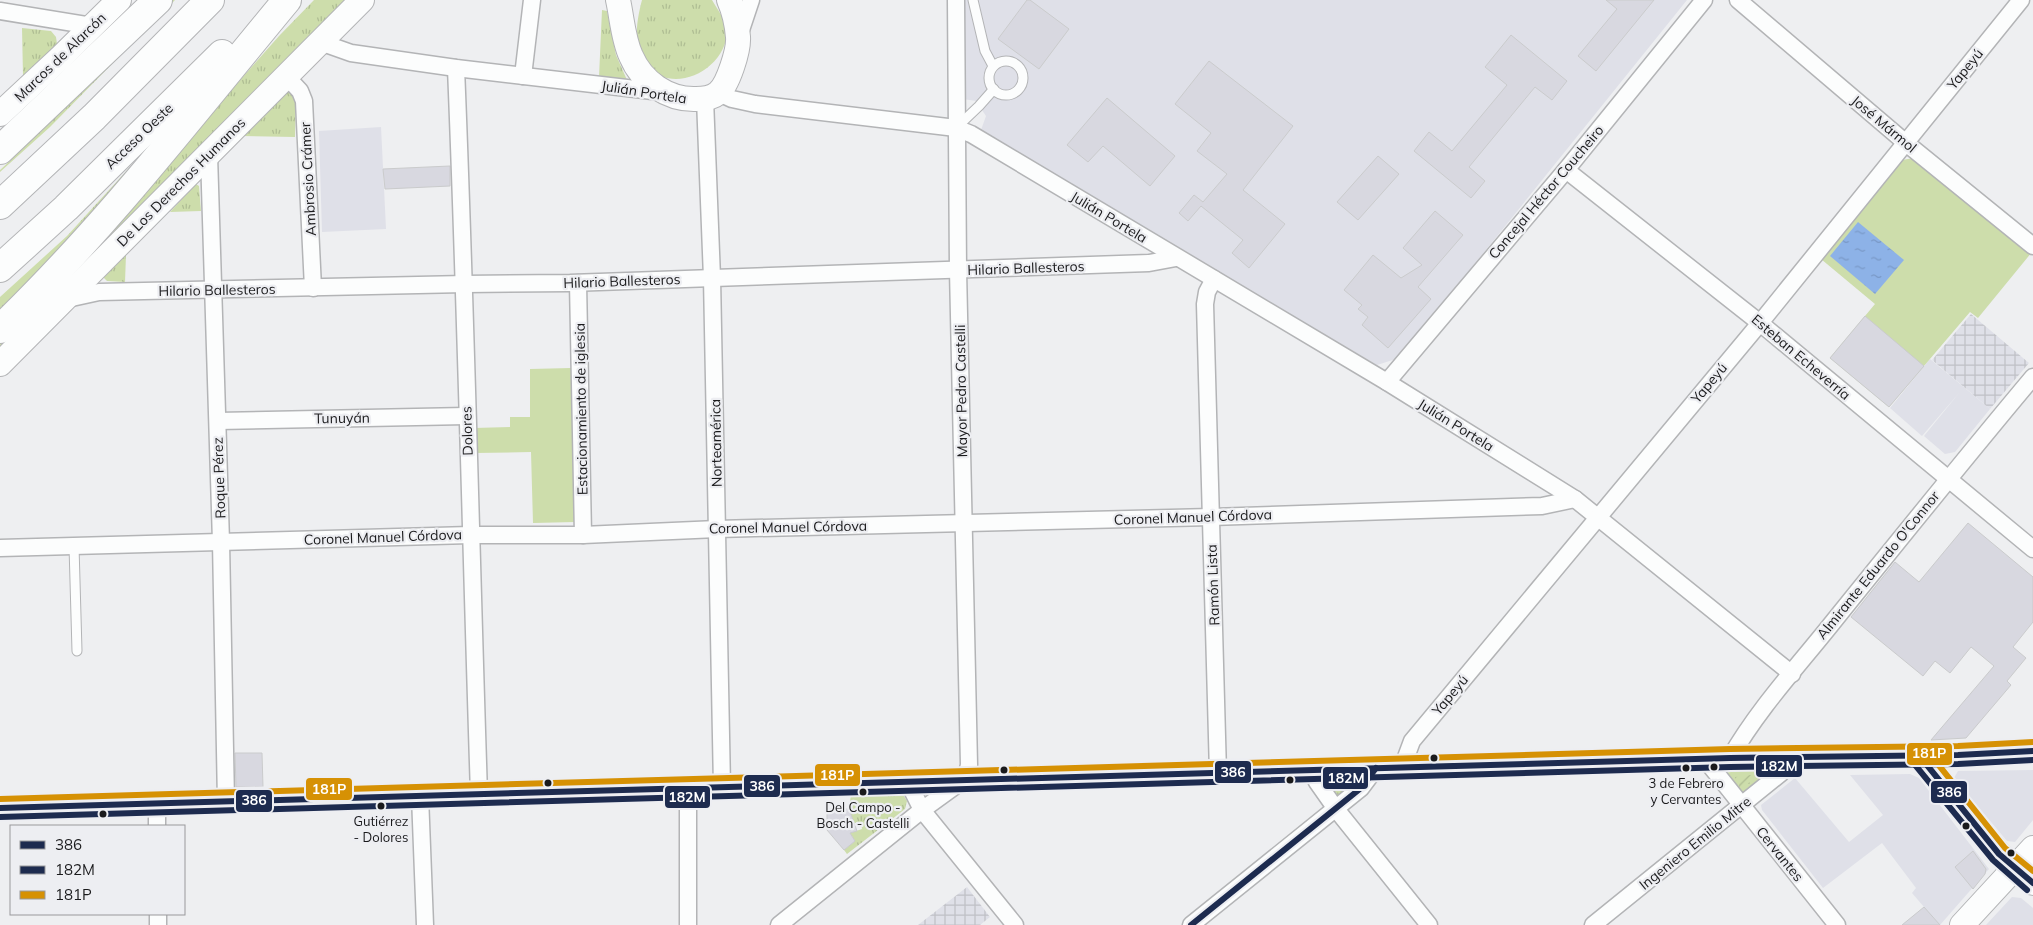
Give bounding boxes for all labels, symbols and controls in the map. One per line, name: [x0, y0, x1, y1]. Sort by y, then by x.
street label: Marcos de Alarcón: [10, 9, 110, 105]
street label: Yapeyú: [1942, 45, 1987, 94]
street label: Julián Portela: [600, 76, 688, 108]
street label: José Mármol: [1848, 91, 1920, 157]
street label: Acceso Oeste: [101, 99, 177, 173]
street label: De Los Derechos Humanos: [113, 114, 249, 250]
street label: Ambrosio Crámer: [296, 121, 320, 236]
street label: Concejal Héctor Coucheiro: [1485, 121, 1607, 263]
street label: Julián Portela: [1067, 187, 1151, 247]
street label: Hilario Ballesteros: [967, 257, 1085, 279]
street label: Hilario Ballesteros: [563, 270, 681, 292]
street label: Hilario Ballesteros: [158, 280, 276, 300]
street label: Esteban Echeverría: [1748, 310, 1854, 404]
street label: Estacionamiento de iglesia: [570, 323, 592, 495]
street label: Mayor Pedro Castelli: [951, 324, 971, 458]
street label: Yapeyú: [1686, 359, 1731, 408]
street label: Julián Portela: [1415, 395, 1497, 455]
street label: Norteamérica: [706, 399, 726, 487]
street label: Dolores: [457, 406, 477, 456]
street label: Tunuyán: [314, 409, 370, 427]
street label: Roque Pérez: [209, 437, 229, 519]
street label: Almirante Eduardo O'Connor: [1813, 487, 1944, 643]
street label: Coronel Manuel Córdova: [1114, 505, 1272, 529]
street label: Coronel Manuel Córdova: [709, 517, 867, 537]
street label: Coronel Manuel Córdova: [304, 525, 462, 549]
street label: Ramón Lista: [1203, 544, 1223, 626]
street label: Yapeyú: [1427, 671, 1472, 720]
line badge: 181P: [1906, 742, 1953, 766]
text: 181P: [1912, 744, 1946, 762]
unlabelled marker: [1429, 753, 1439, 763]
line badge: 182M: [1755, 754, 1803, 778]
text: 182M: [1760, 757, 1798, 775]
line badge: 386: [1214, 760, 1252, 784]
unlabelled marker: [1709, 762, 1719, 772]
line badge: 181P: [814, 763, 861, 787]
text: 386: [1220, 763, 1246, 781]
marker: 3 de Febrero y Cervantes: [1681, 763, 1691, 773]
unlabelled marker: [999, 765, 1009, 775]
text: 181P: [820, 766, 854, 784]
line badge: 182M: [1322, 766, 1369, 790]
text: 182M: [1327, 769, 1365, 787]
line badge: 386: [743, 774, 781, 798]
unlabelled marker: [1285, 775, 1295, 785]
place label: 3 de Febrero y Cervantes: [1648, 775, 1724, 807]
line badge: 181P: [305, 777, 353, 801]
text: 386: [749, 777, 775, 795]
unlabelled marker: [543, 778, 553, 788]
text: 181P: [312, 780, 346, 798]
line badge: 386: [1930, 780, 1968, 804]
text: 386: [1936, 783, 1962, 801]
line badge: 182M: [664, 785, 711, 809]
marker: Del Campo - Bosch - Castelli: [858, 787, 868, 797]
text: 182M: [668, 788, 706, 806]
line badge: 386: [235, 789, 273, 813]
text: 386: [241, 791, 267, 809]
street label: Ingeniero Emilio Mitre: [1635, 792, 1755, 894]
place label: Del Campo - Bosch - Castelli: [817, 799, 909, 831]
marker: Gutiérrez - Dolores: [376, 801, 386, 811]
unlabelled marker: [98, 809, 108, 819]
place label: Gutiérrez - Dolores: [354, 813, 409, 845]
unlabelled marker: [1961, 821, 1971, 831]
street label: Cervantes: [1752, 823, 1808, 885]
legend: [10, 825, 185, 915]
text: 386: [55, 835, 82, 854]
unlabelled marker: [2006, 848, 2016, 858]
text: 182M: [55, 860, 95, 879]
text: 181P: [55, 885, 92, 904]

